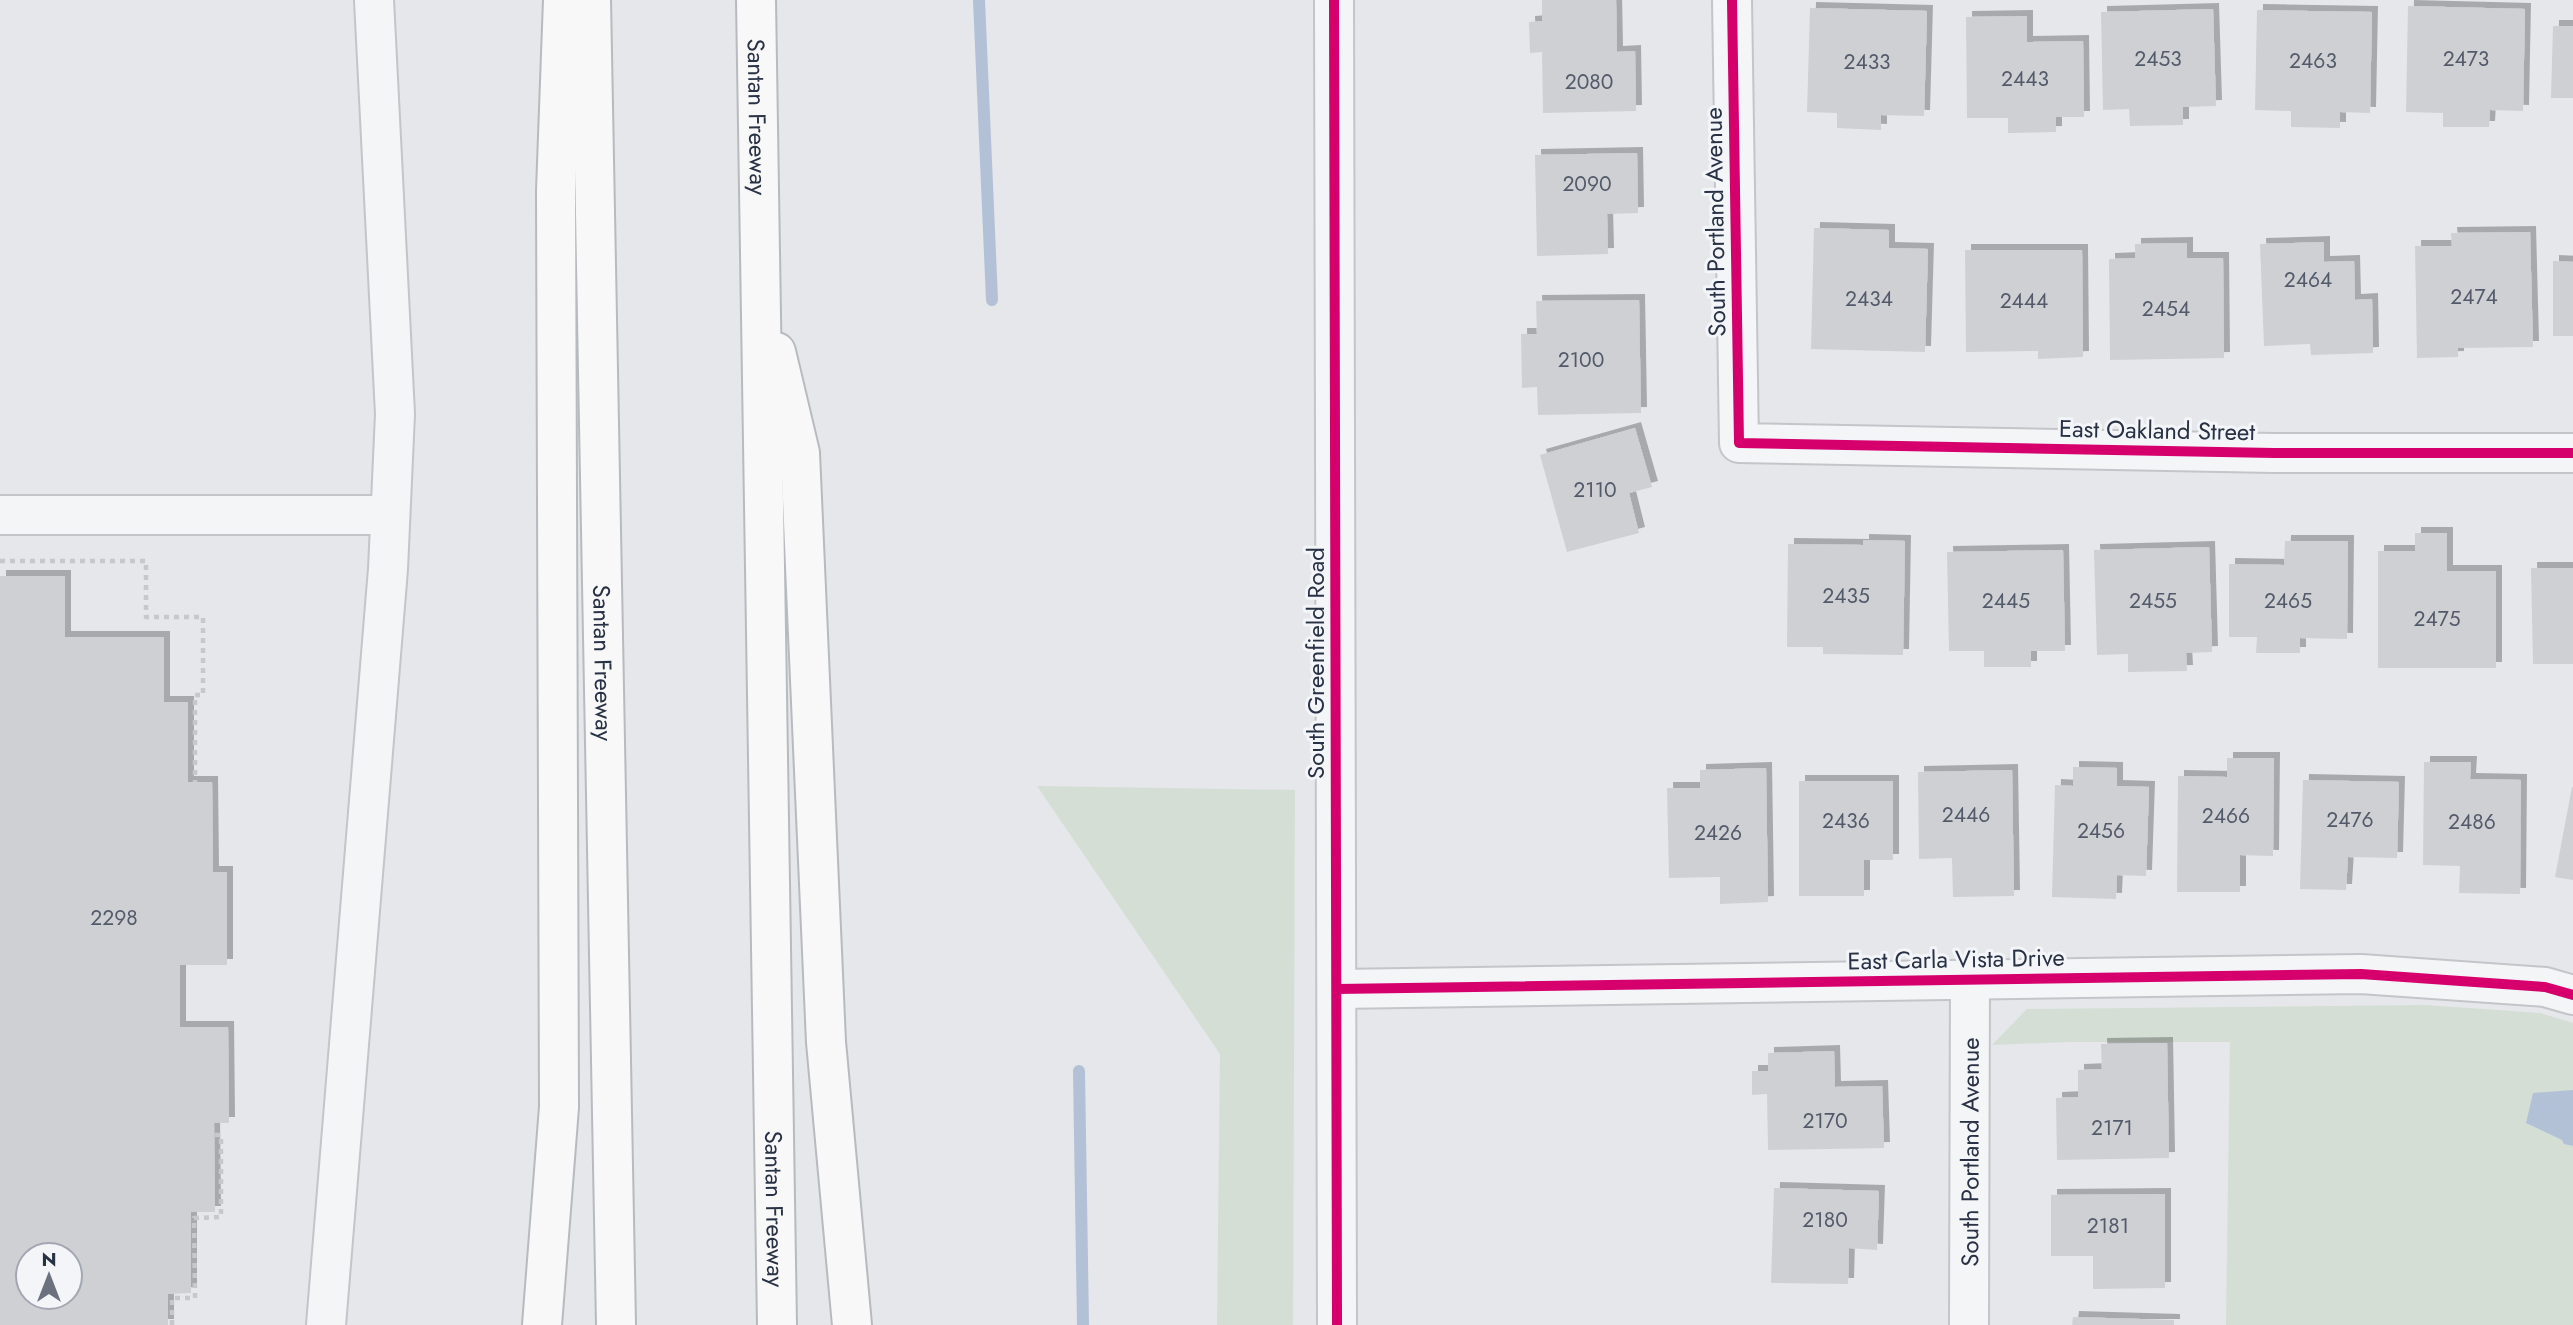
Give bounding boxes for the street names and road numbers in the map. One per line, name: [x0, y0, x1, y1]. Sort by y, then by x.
street label: Santan Freeway: [739, 38, 777, 196]
street label: South Portland Avenue: [1696, 107, 1734, 337]
street label: East Oakland Street: [2059, 411, 2256, 449]
street label: South Greenfield Road: [1298, 547, 1333, 779]
street label: Santan Freeway: [585, 584, 622, 742]
street label: East Carla Vista Drive: [1847, 940, 2065, 978]
street label: South Portland Avenue: [1952, 1037, 1987, 1267]
street label: Santan Freeway: [756, 1130, 794, 1288]

